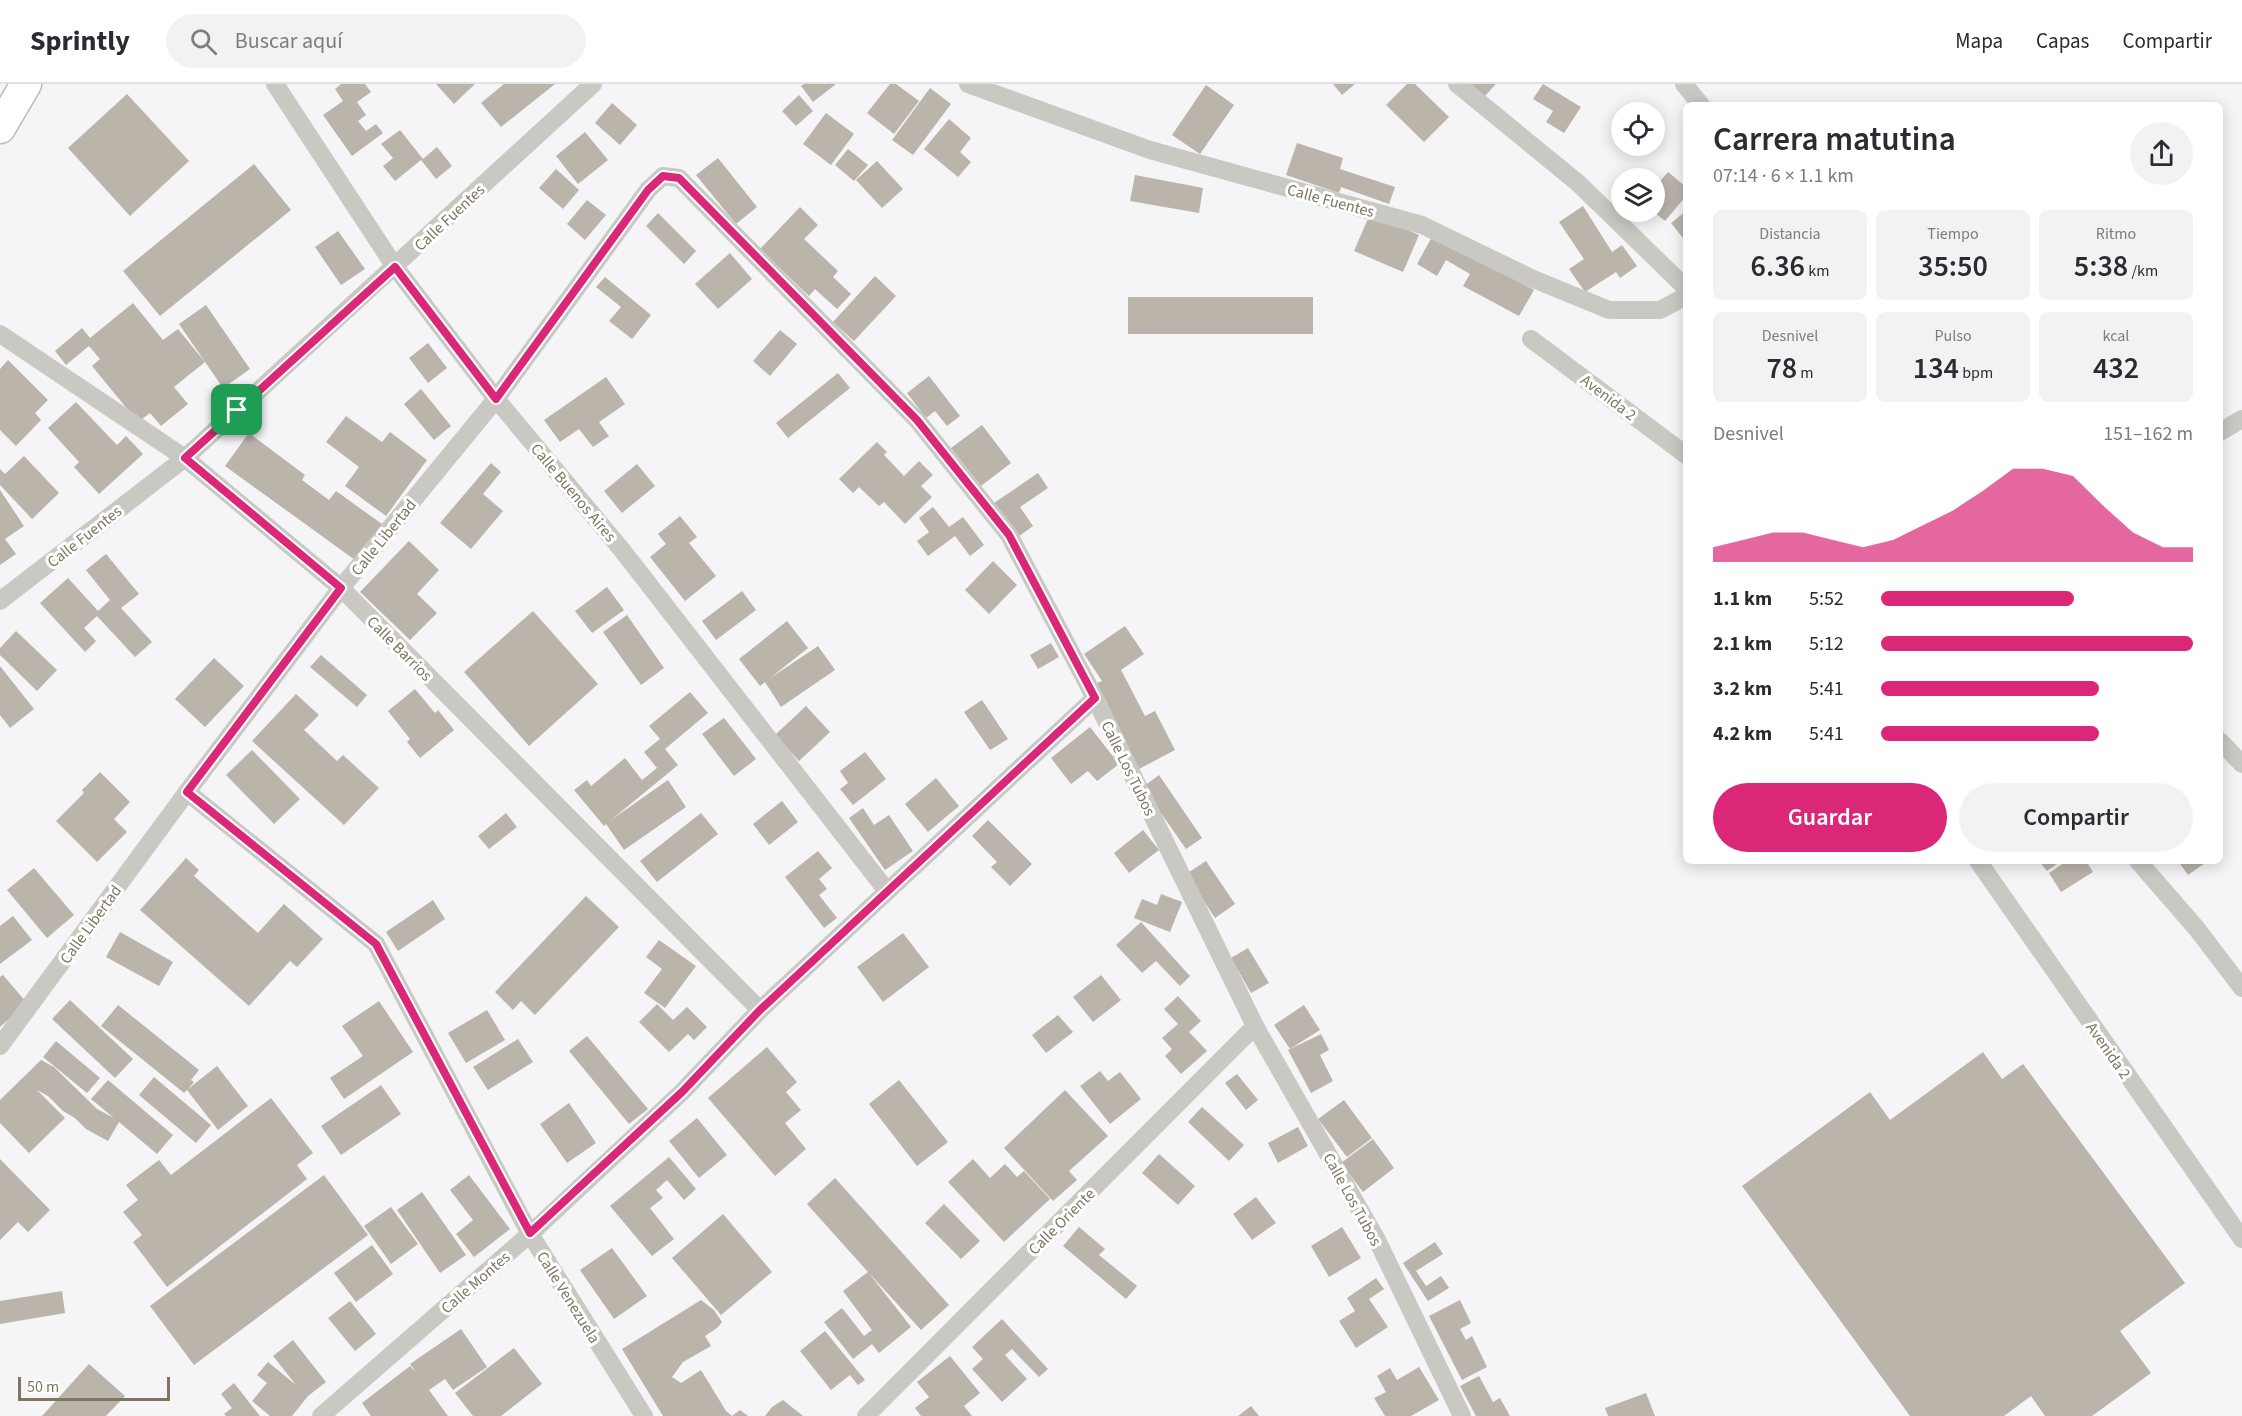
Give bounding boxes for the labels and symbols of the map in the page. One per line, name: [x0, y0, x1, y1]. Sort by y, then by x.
street label: Calle Fuentes: [409, 179, 490, 256]
street label: Calle Fuentes: [1285, 179, 1377, 223]
street label: Avenida 2: [1576, 370, 1641, 426]
pin: [211, 384, 262, 435]
street label: Calle Buenos Aires: [525, 439, 621, 547]
street label: Calle Libertad: [346, 495, 421, 581]
street label: Calle Fuentes: [43, 500, 127, 573]
street label: Calle Barrios: [362, 611, 437, 687]
street label: Calle Los Tubos: [1096, 717, 1161, 820]
street label: Calle Libertad: [55, 881, 127, 968]
street label: Avenida 2: [2081, 1018, 2136, 1083]
street label: Calle Los Tubos: [1317, 1149, 1387, 1250]
street label: Calle Oriente: [1023, 1183, 1100, 1260]
street label: Calle Montes: [436, 1246, 515, 1319]
street label: Calle Venezuela: [531, 1247, 605, 1348]
scale bar: [18, 1374, 170, 1402]

